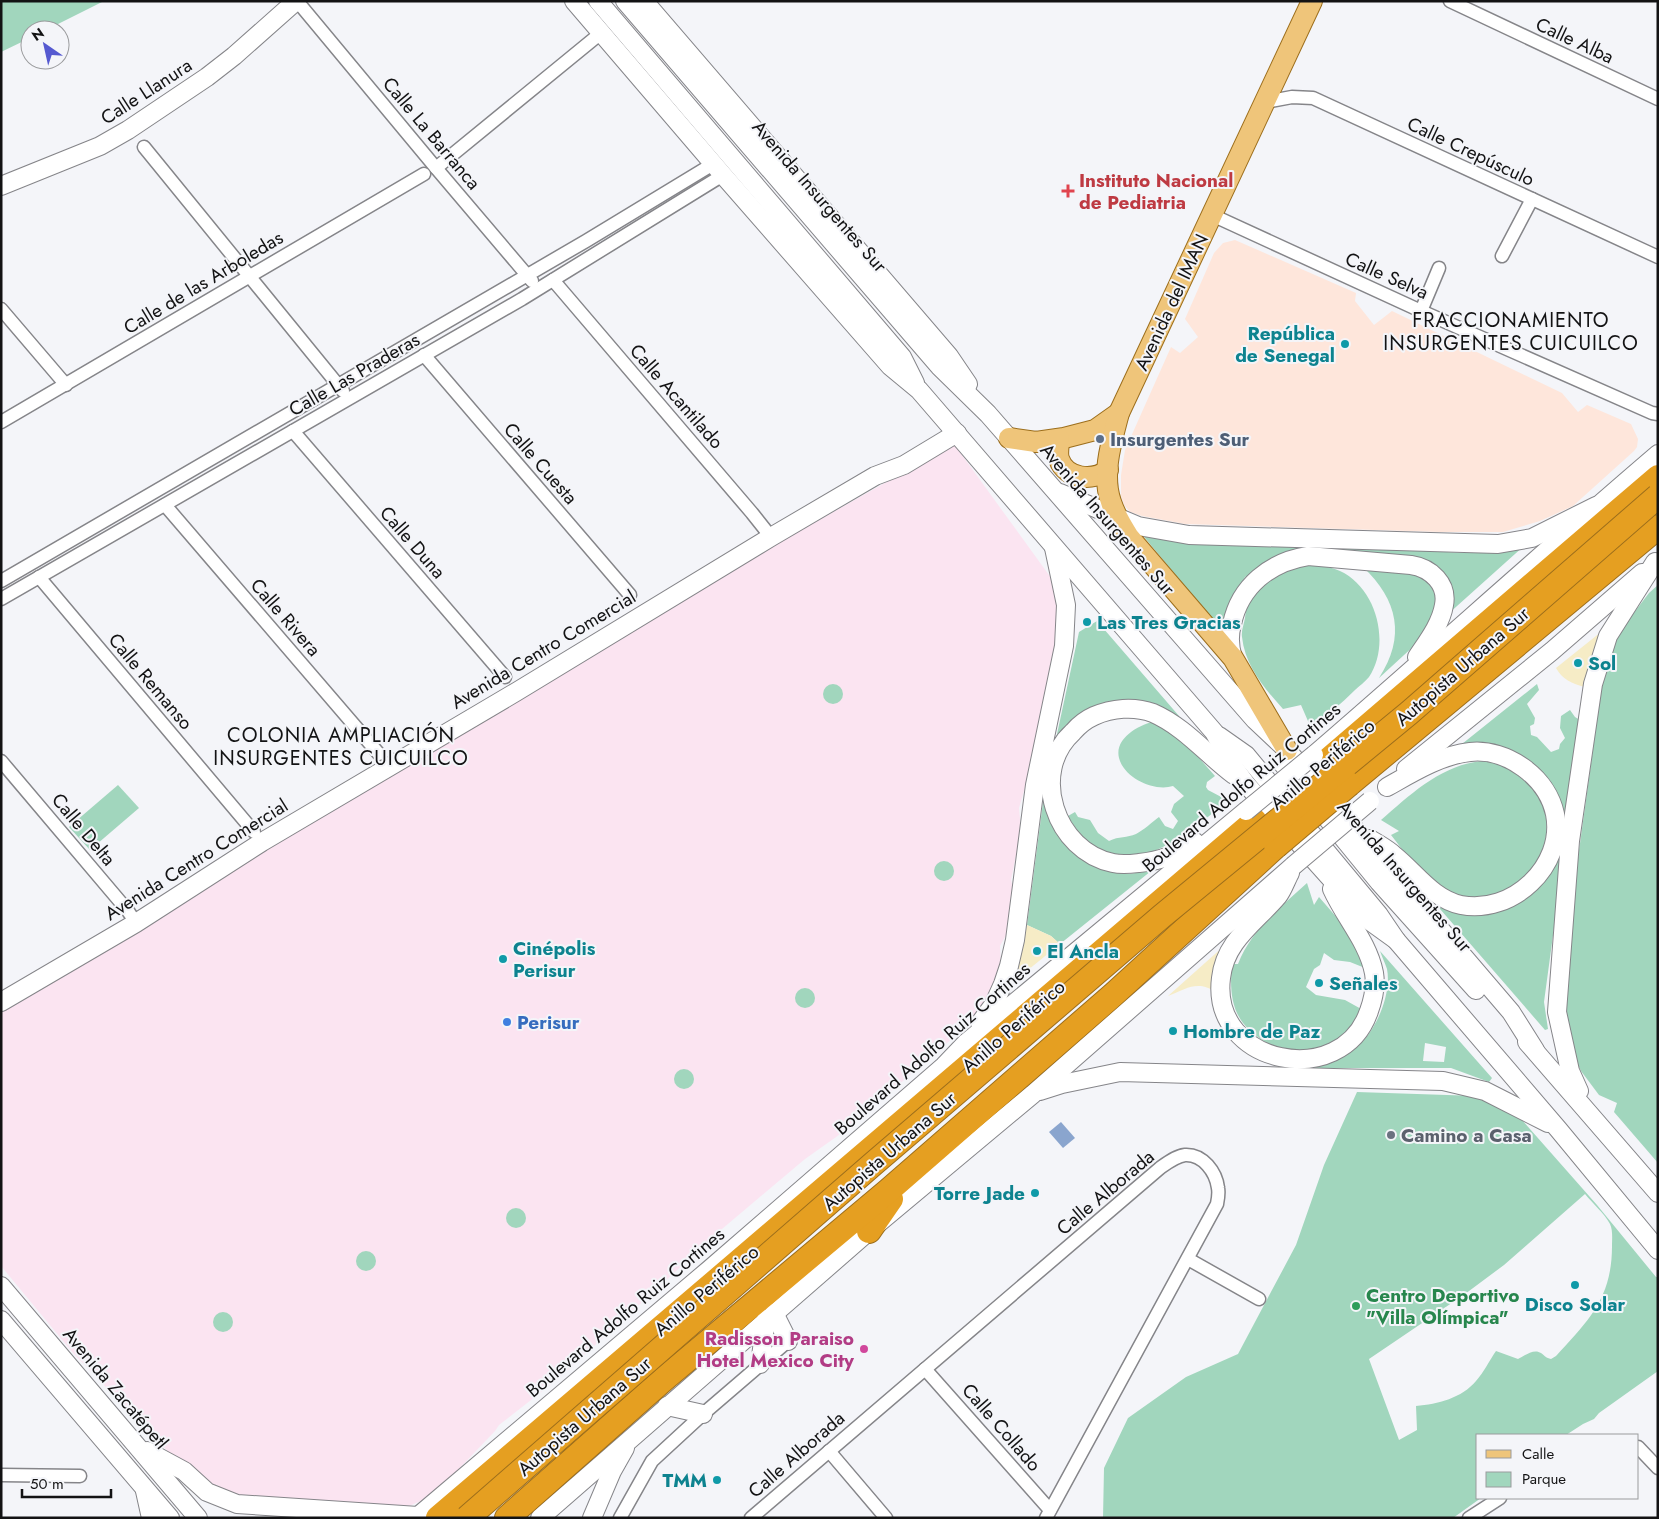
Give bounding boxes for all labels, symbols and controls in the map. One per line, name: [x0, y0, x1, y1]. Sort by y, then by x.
street label: Calle Alba: [1531, 11, 1618, 70]
north arrow: [20, 20, 70, 70]
text: N: [28, 23, 48, 46]
street label: Calle Llanura: [95, 52, 197, 131]
street label: Calle La Barranca: [376, 71, 487, 196]
street label: Calle Crepúsculo: [1403, 110, 1539, 193]
street label: Avenida Insurgentes Sur: [746, 114, 894, 279]
place label: Instituto Nacional de Pediatria: [1079, 167, 1233, 216]
marker: Instituto Nacional de Pediatria: [1061, 184, 1075, 198]
street label: Calle de las Arboledas: [118, 224, 288, 341]
street label: Avenida del IMAN: [1128, 229, 1215, 375]
street label: Calle Selva: [1341, 245, 1433, 306]
district label: FRACCIONAMIENTO INSURGENTES CUICUILCO: [1383, 306, 1639, 358]
place label: República de Senegal: [1235, 320, 1335, 369]
street label: Calle Las Praderas: [284, 326, 425, 423]
street label: Calle Acantilado: [623, 338, 730, 455]
marker: República de Senegal: [1339, 338, 1351, 350]
street label: Calle Cuesta: [497, 417, 584, 510]
place label: Insurgentes Sur: [1110, 426, 1250, 453]
marker: Insurgentes Sur: [1094, 433, 1106, 445]
street label: Avenida Insurgentes Sur: [1034, 437, 1182, 602]
street label: Calle Duna: [373, 500, 452, 585]
street label: Calle Rivera: [244, 572, 327, 662]
street label: Avenida Centro Comercial: [446, 583, 641, 715]
street label: Autopista Urbana Sur: [1389, 600, 1536, 732]
place label: Las Tres Gracias: [1097, 609, 1241, 636]
marker: Las Tres Gracias: [1081, 616, 1093, 628]
street label: Calle Remanso: [102, 627, 199, 735]
place label: Sol: [1588, 650, 1616, 677]
marker: Sol: [1572, 657, 1584, 669]
street label: Boulevard Adolfo Ruiz Cortines: [1136, 696, 1347, 879]
street label: Anillo Periférico: [1264, 712, 1381, 816]
district label: COLONIA AMPLIACIÓN INSURGENTES CUICUILCO: [213, 721, 469, 773]
street label: Calle Delta: [45, 787, 122, 871]
street label: Avenida Centro Comercial: [99, 792, 293, 927]
street label: Avenida Insurgentes Sur: [1331, 794, 1479, 959]
place label: Cinépolis Perisur: [513, 935, 596, 984]
place label: El Ancla: [1047, 938, 1119, 965]
marker: El Ancla: [1031, 945, 1043, 957]
marker: Cinépolis Perisur: [497, 953, 509, 965]
street label: Boulevard Adolfo Ruiz Cortines: [828, 955, 1036, 1141]
place label: Señales: [1329, 970, 1398, 997]
street label: Anillo Periférico: [956, 974, 1071, 1079]
marker: Señales: [1313, 977, 1325, 989]
place label: Perisur: [517, 1009, 580, 1036]
marker: Perisur: [501, 1016, 513, 1028]
place label: Hombre de Paz: [1183, 1018, 1320, 1045]
marker: Hombre de Paz: [1167, 1025, 1179, 1037]
street label: Autopista Urbana Sur: [816, 1085, 963, 1217]
place label: Camino a Casa: [1401, 1122, 1532, 1149]
marker: Camino a Casa: [1385, 1129, 1397, 1141]
street label: Calle Alborada: [1051, 1143, 1160, 1241]
place label: Torre Jade: [934, 1180, 1025, 1207]
marker: Torre Jade: [1029, 1187, 1041, 1199]
street label: Boulevard Adolfo Ruiz Cortines: [520, 1221, 731, 1404]
street label: Anillo Periférico: [648, 1238, 765, 1342]
marker: Disco Solar: [1569, 1279, 1581, 1291]
place label: Centro Deportivo "Villa Olímpica": [1366, 1282, 1519, 1331]
place label: Disco Solar: [1525, 1291, 1625, 1318]
marker: Centro Deportivo "Villa Olímpica": [1350, 1300, 1362, 1312]
street label: Avenida Zacatépetl: [57, 1322, 175, 1455]
place label: Radisson Paraiso Hotel Mexico City: [696, 1325, 855, 1374]
marker: Radisson Paraiso Hotel Mexico City: [858, 1343, 870, 1355]
street label: Autopista Urbana Sur: [511, 1350, 658, 1482]
street label: Calle Collado: [956, 1377, 1048, 1477]
street label: Calle Alborada: [742, 1405, 851, 1504]
legend: [1476, 1434, 1639, 1499]
text: Calle: [1522, 1443, 1554, 1465]
scale bar: [22, 1466, 111, 1498]
place label: TMM: [662, 1467, 707, 1494]
text: Parque: [1522, 1468, 1566, 1490]
text: 50 m: [30, 1473, 64, 1495]
marker: TMM: [711, 1474, 723, 1486]

